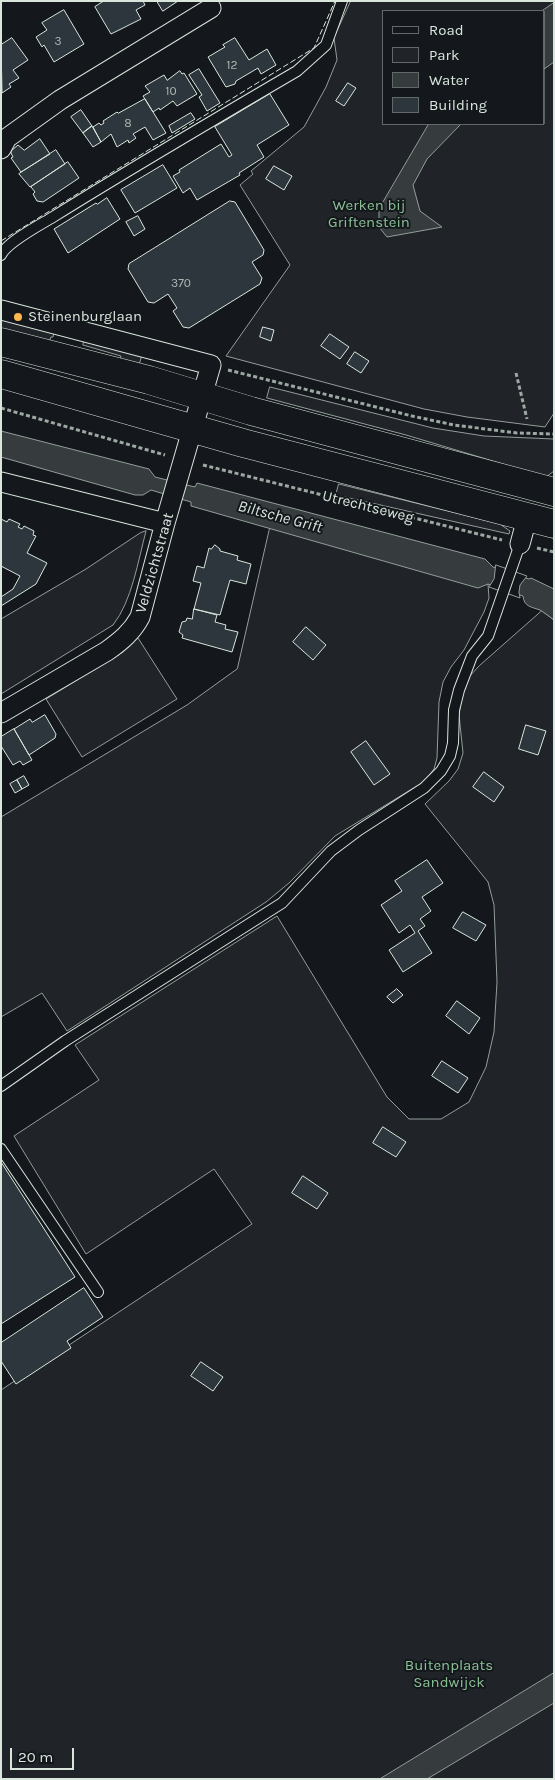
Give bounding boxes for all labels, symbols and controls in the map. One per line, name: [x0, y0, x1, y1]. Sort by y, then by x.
legend: [382, 10, 545, 125]
text: Road: [429, 21, 464, 39]
house number: 3: [54, 35, 62, 49]
text: Park: [429, 46, 459, 64]
house number: 12: [227, 59, 237, 73]
text: Water: [429, 71, 469, 89]
house number: 10: [165, 85, 177, 99]
text: Building: [429, 96, 487, 114]
house number: 8: [124, 117, 132, 131]
park label: Werken bij Griftenstein: [328, 197, 410, 232]
house number: 370: [171, 277, 191, 291]
place label: Steinenburglaan: [28, 308, 142, 326]
marker: Steinenburglaan: [12, 311, 24, 323]
street label: Utrechtseweg: [320, 487, 416, 527]
water label: Biltsche Grift: [236, 497, 324, 537]
street label: Veldzichtstraat: [132, 511, 178, 615]
park label: Buitenplaats Sandwijck: [405, 1657, 493, 1692]
scale bar: [12, 1738, 76, 1770]
text: 20 m: [18, 1748, 53, 1766]

